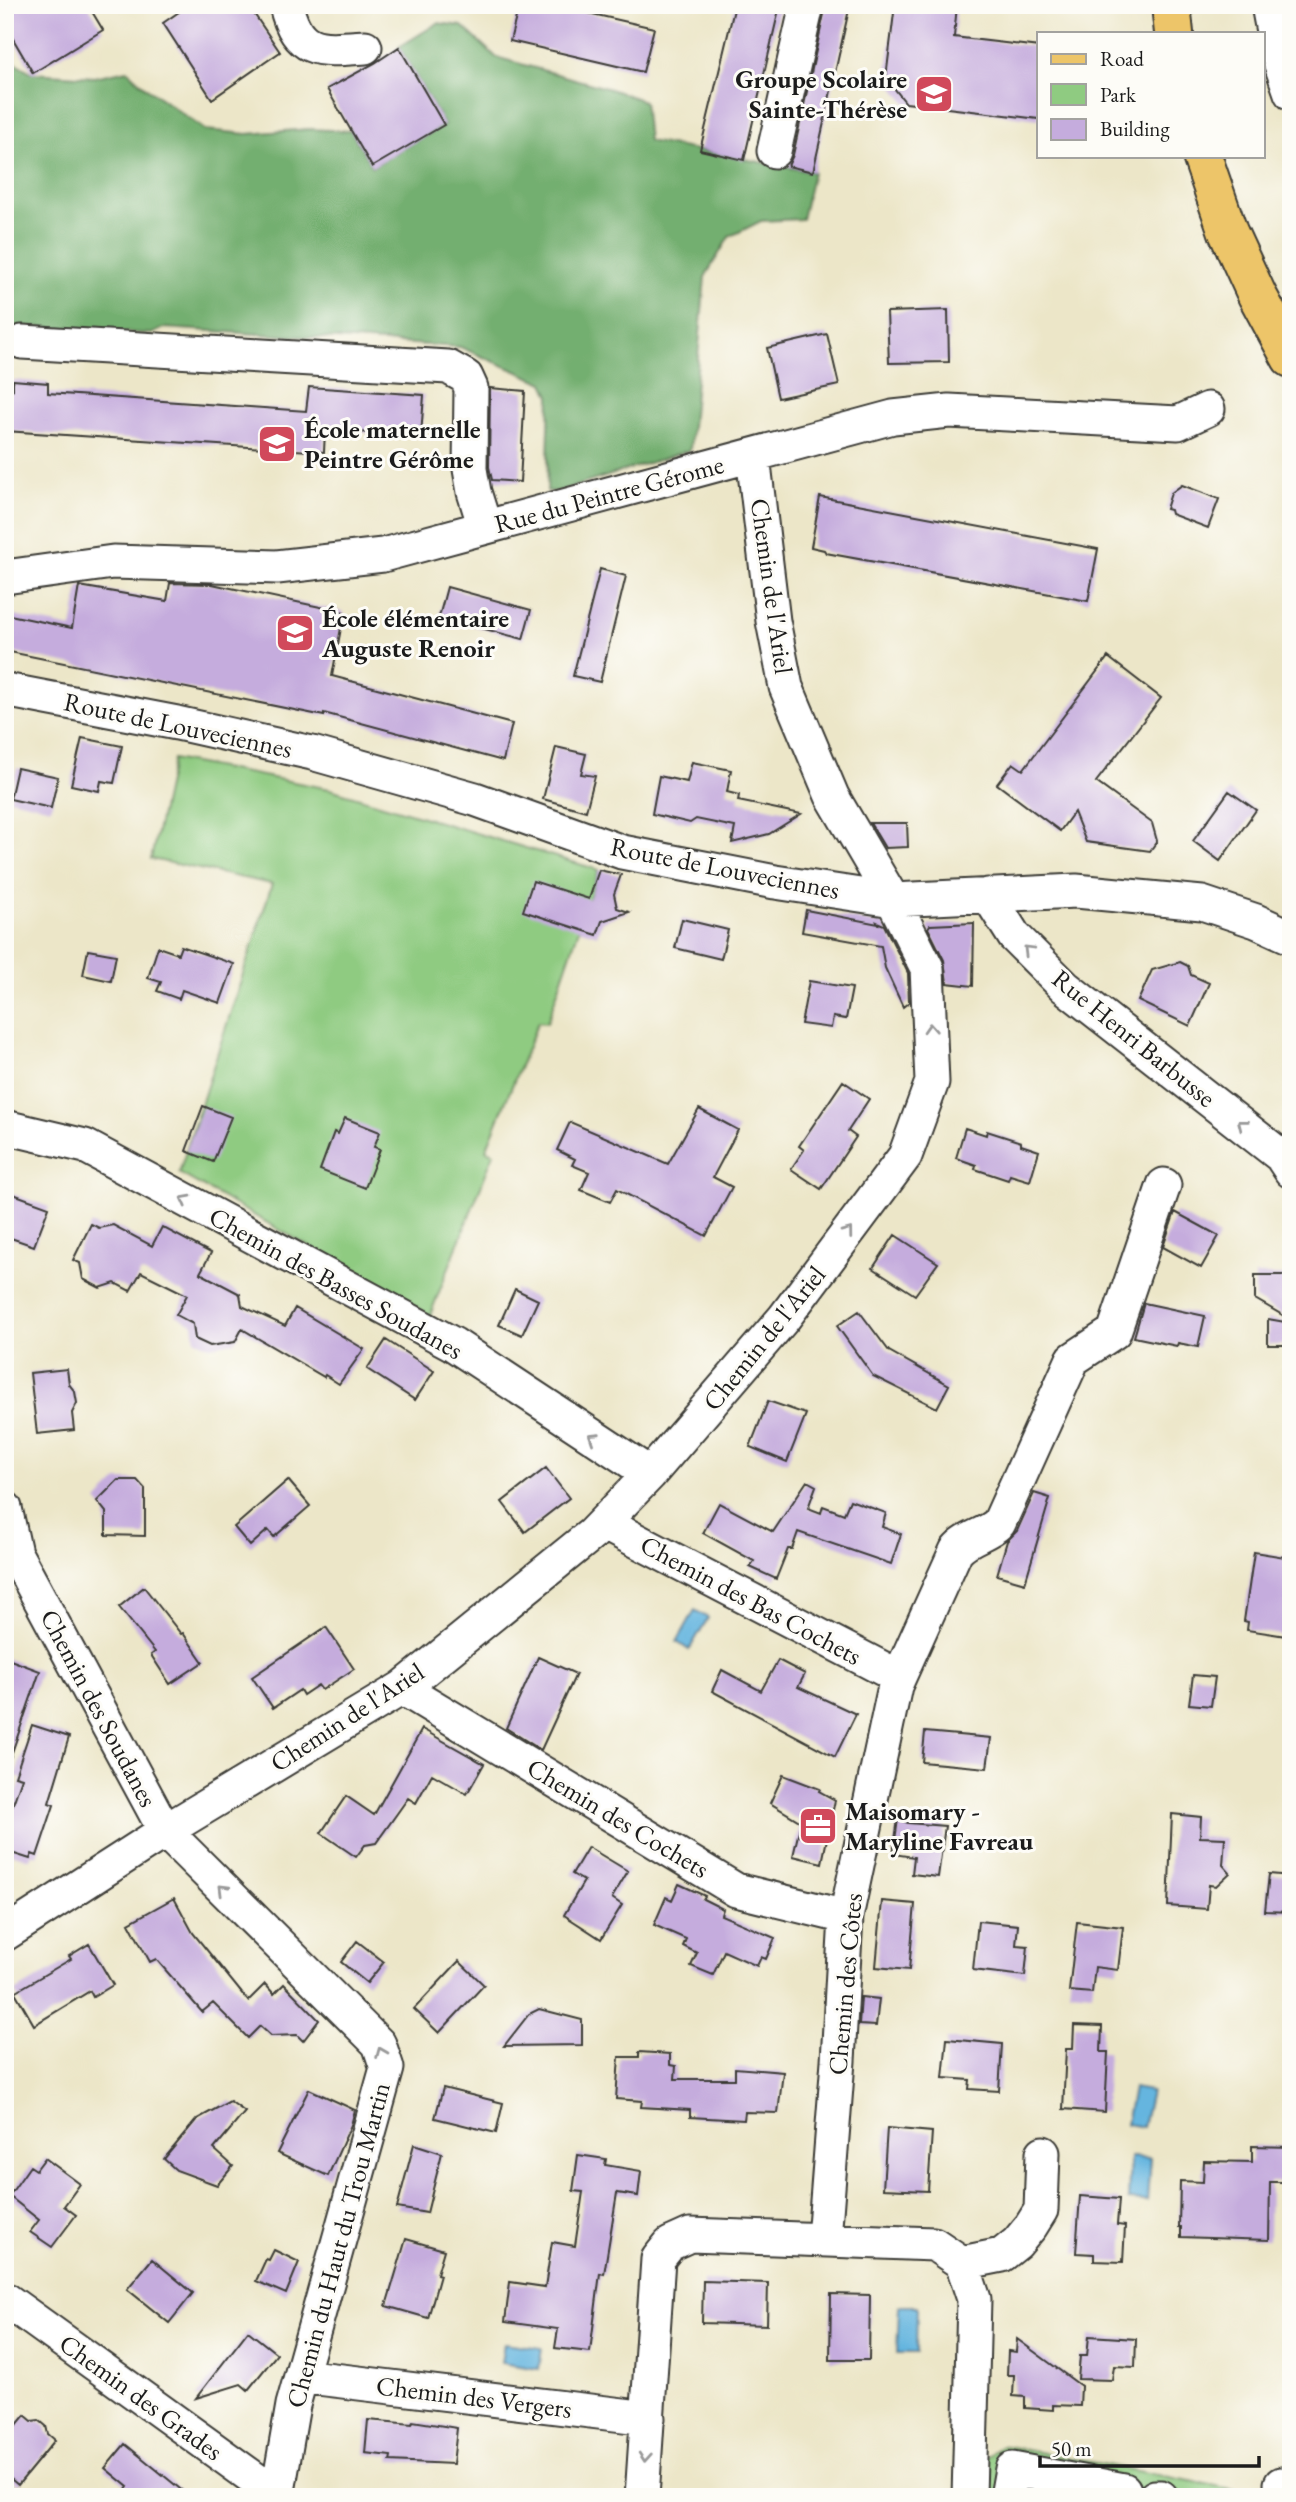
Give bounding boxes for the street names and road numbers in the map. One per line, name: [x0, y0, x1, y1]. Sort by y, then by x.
street label: Rue du Peintre Gérome: [491, 447, 727, 541]
street label: Chemin de l'Ariel: [743, 496, 801, 676]
street label: Route de Louveciennes: [61, 684, 295, 766]
street label: Route de Louveciennes: [608, 829, 842, 907]
street label: Rue Henri Barbusse: [1045, 962, 1223, 1114]
street label: Chemin des Basses Soudanes: [203, 1199, 469, 1367]
street label: Chemin de l'Ariel: [695, 1259, 833, 1417]
street label: Chemin des Bas Cochets: [635, 1527, 867, 1673]
street label: Chemin des Soudanes: [33, 1603, 165, 1813]
street label: Chemin de l'Ariel: [264, 1655, 430, 1779]
street label: Chemin des Cochets: [521, 1750, 715, 1886]
street label: Chemin des Côtes: [820, 1892, 870, 2076]
street label: Chemin du Haut du Trou Martin: [278, 2078, 398, 2412]
street label: Chemin des Grades: [52, 2326, 230, 2468]
street label: Chemin des Vergers: [374, 2368, 574, 2426]

